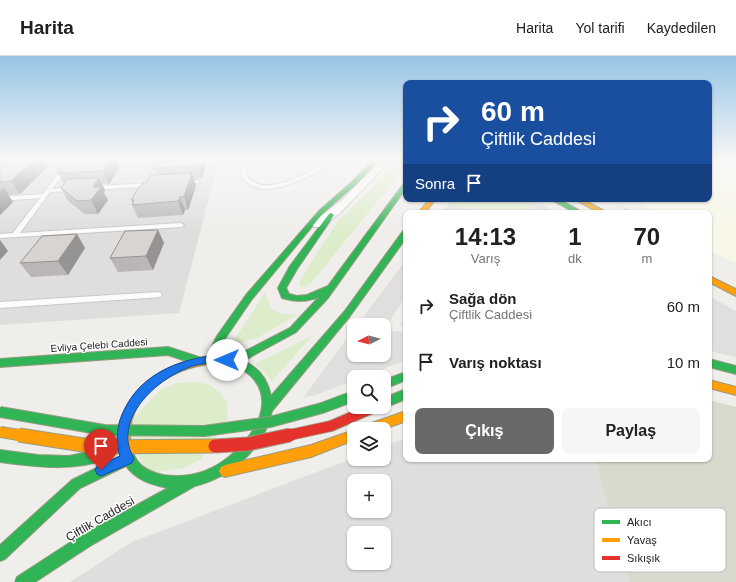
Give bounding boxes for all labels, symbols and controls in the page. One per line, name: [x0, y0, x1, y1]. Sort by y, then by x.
text: Harita: [20, 17, 74, 38]
text: Harita: [516, 20, 553, 36]
text: Yol tarifi: [575, 20, 625, 36]
text: Kaydedilen: [647, 20, 716, 36]
icon: right: [415, 96, 467, 148]
text: 60 m: [481, 96, 545, 127]
text: Çiftlik Caddesi: [481, 129, 596, 149]
icon: arrive: [463, 172, 485, 194]
text: Sonra: [415, 175, 455, 192]
text: 14:13: [455, 223, 516, 250]
text: 1: [568, 223, 582, 250]
text: 70: [633, 223, 660, 250]
text: Varış: [471, 251, 500, 266]
text: dk: [568, 251, 582, 266]
text: m: [641, 251, 652, 266]
text: Sağa dön: [449, 290, 517, 307]
icon: right: [415, 295, 437, 317]
text: 60 m: [667, 298, 700, 315]
text: Çiftlik Caddesi: [449, 307, 532, 322]
north arrow: [347, 318, 391, 362]
map controls: [347, 318, 391, 570]
street label: Evliya Çelebi Caddesi: [50, 336, 148, 354]
position arrow: [206, 339, 248, 381]
icon: arrive: [415, 351, 437, 373]
text: Varış noktası: [449, 354, 542, 371]
text: 10 m: [667, 354, 700, 371]
button: search: [347, 370, 391, 414]
button: Çıkış: [415, 408, 554, 454]
button: Paylaş: [562, 408, 700, 454]
button: layers: [347, 422, 391, 466]
pin: [84, 429, 118, 470]
icon: arrive: [90, 435, 112, 457]
button: +: [347, 474, 391, 518]
street label: Çiftlik Caddesi: [63, 494, 137, 544]
legend: [594, 508, 726, 572]
text: Akıcı: [627, 516, 651, 528]
button: −: [347, 526, 391, 570]
text: Yavaş: [627, 534, 657, 546]
text: Sıkışık: [627, 552, 661, 564]

